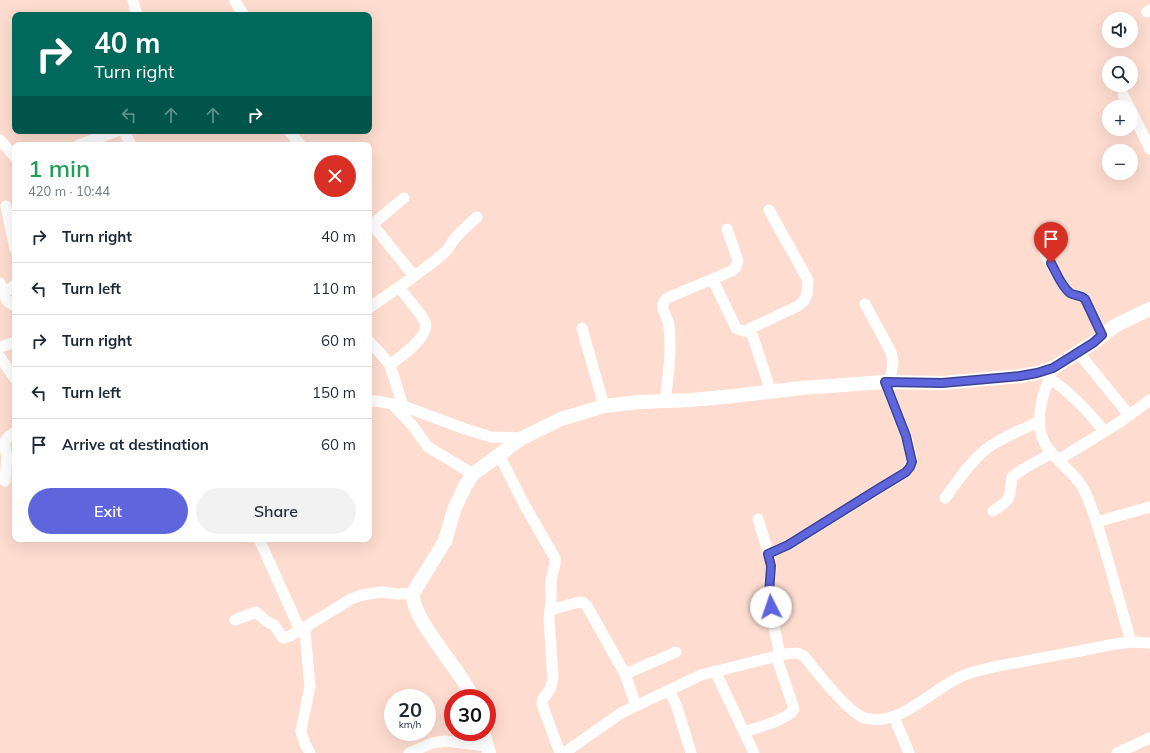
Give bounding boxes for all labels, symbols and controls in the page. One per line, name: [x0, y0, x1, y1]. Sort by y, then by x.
map controls: [1102, 12, 1138, 180]
button: sound: [1102, 12, 1138, 48]
text: 40 m: [94, 25, 160, 60]
icon: right: [28, 28, 80, 80]
button: search: [1102, 56, 1138, 92]
text: Turn right: [94, 60, 174, 83]
button: +: [1102, 100, 1138, 136]
icon: left: [118, 104, 140, 126]
icon: ahead: [160, 104, 182, 126]
icon: ahead: [202, 104, 224, 126]
icon: right: [244, 104, 266, 126]
button: −: [1102, 144, 1138, 180]
text: 1 min: [28, 153, 90, 183]
button: close: [314, 155, 356, 197]
text: 420 m · 10:44: [28, 183, 110, 199]
pin: [1034, 222, 1068, 263]
icon: right: [28, 226, 50, 248]
text: Turn right: [62, 227, 132, 246]
text: 40 m: [321, 227, 356, 246]
icon: arrive: [1040, 228, 1062, 250]
icon: left: [28, 278, 50, 300]
text: Turn left: [62, 279, 121, 298]
text: 110 m: [312, 279, 356, 298]
icon: right: [28, 330, 50, 352]
text: Turn right: [62, 331, 132, 350]
text: 60 m: [321, 331, 356, 350]
icon: left: [28, 382, 50, 404]
text: Turn left: [62, 383, 121, 402]
text: 150 m: [312, 383, 356, 402]
icon: arrive: [28, 434, 50, 456]
text: Arrive at destination: [62, 435, 209, 454]
text: 60 m: [321, 435, 356, 454]
button: Exit: [28, 488, 188, 534]
button: Share: [196, 488, 356, 534]
position arrow: [750, 586, 792, 628]
speed limit sign: 30: [444, 689, 496, 741]
text: 20: [398, 697, 422, 722]
text: km/h: [399, 718, 421, 731]

